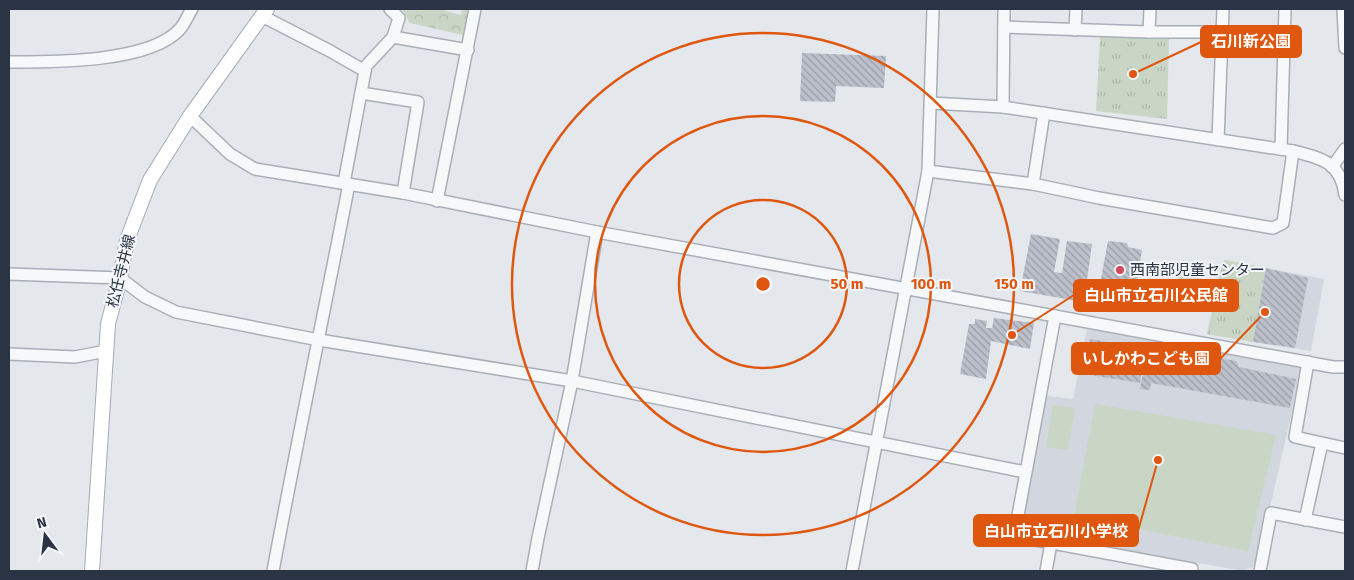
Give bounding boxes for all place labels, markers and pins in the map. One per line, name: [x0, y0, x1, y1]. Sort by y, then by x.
callout: 石川新公園: [1201, 26, 1301, 57]
place label: 西南部児童センター: [1130, 261, 1265, 279]
marker: 西南部児童センター: [1114, 264, 1126, 276]
centre of rings: [754, 275, 772, 293]
callout: 白山市立石川公民館: [1074, 280, 1238, 311]
callout: いしかわこども園: [1072, 343, 1220, 374]
callout: 白山市立石川小学校: [974, 515, 1138, 546]

